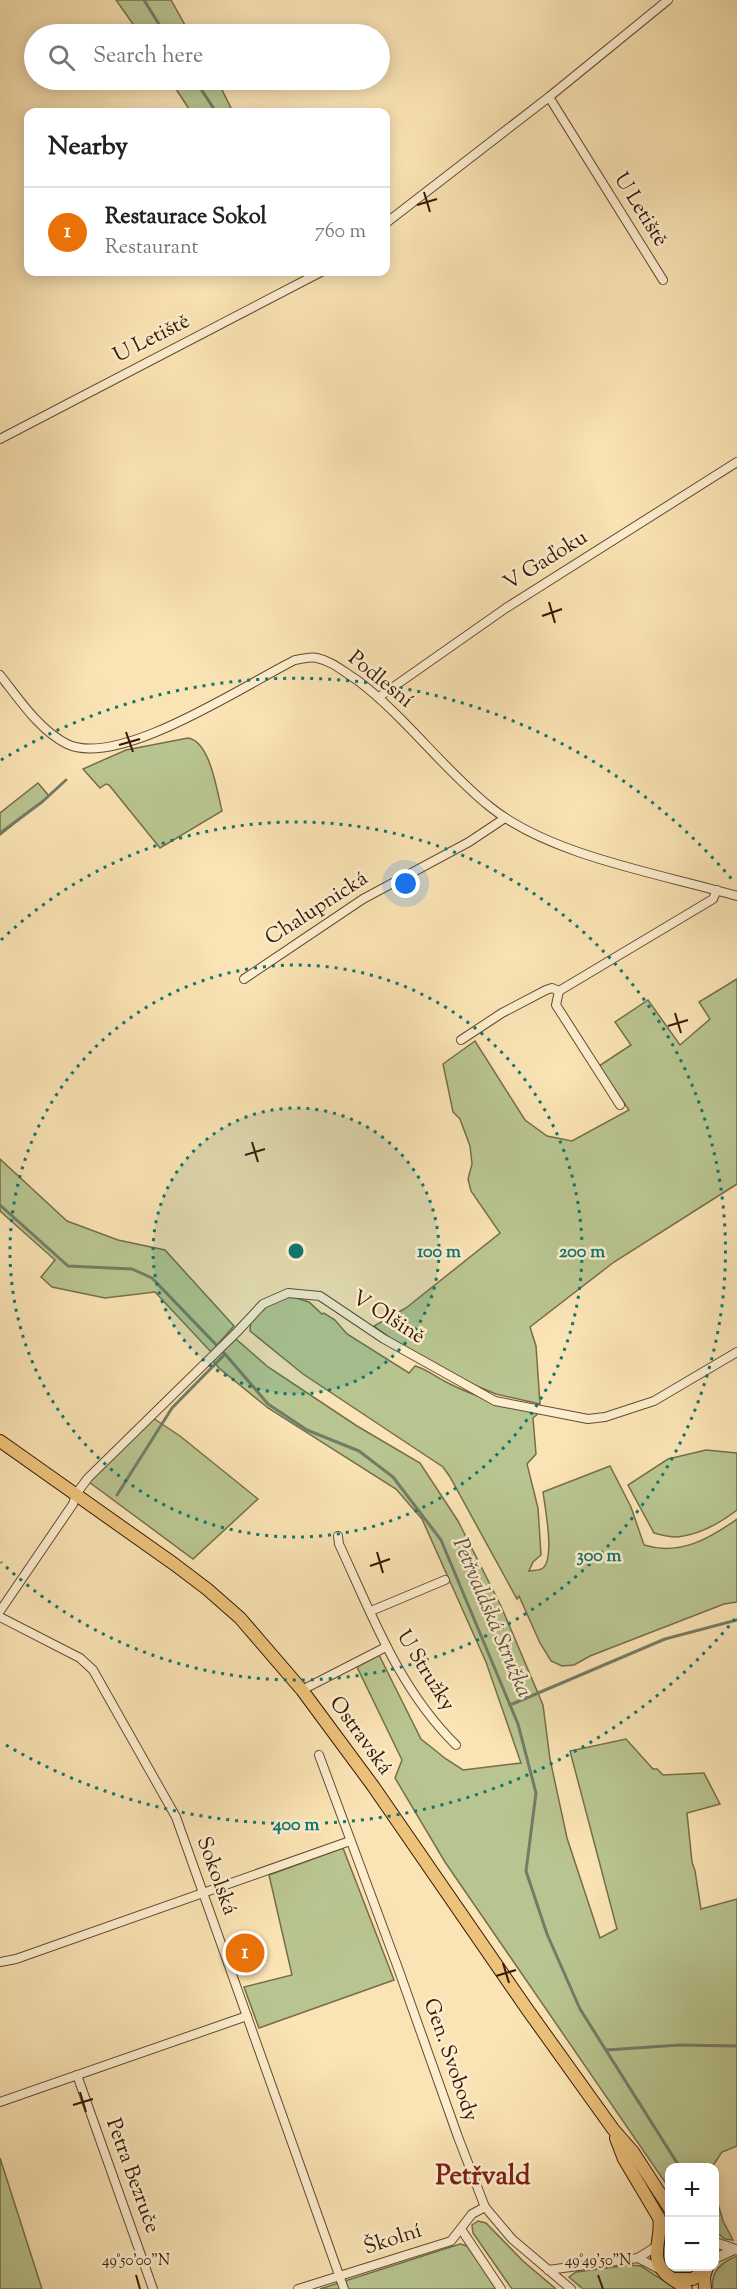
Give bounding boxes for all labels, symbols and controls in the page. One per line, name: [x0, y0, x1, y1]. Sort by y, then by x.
search box: [24, 24, 390, 90]
icon: search: [45, 41, 78, 74]
text: Search here: [93, 41, 203, 73]
text: Nearby: [48, 129, 128, 166]
street label: U Letiště: [605, 167, 675, 253]
text: Restaurace Sokol: [105, 202, 267, 234]
text: 1: [64, 218, 71, 247]
text: 760 m: [315, 218, 366, 247]
text: Restaurant: [105, 234, 198, 263]
street label: U Letiště: [109, 307, 195, 371]
street label: V Gaďoku: [498, 523, 594, 599]
street label: Podlesní: [341, 644, 419, 716]
street label: Chalupnická: [260, 864, 375, 953]
your location: [391, 869, 420, 898]
text: 100 m: [417, 1240, 461, 1266]
text: 200 m: [559, 1240, 605, 1266]
centre of rings: [286, 1241, 306, 1261]
street label: V Olšině: [346, 1284, 430, 1352]
water label: Petřvaldská Stružka: [443, 1533, 539, 1703]
text: 300 m: [577, 1544, 622, 1570]
street label: U Stružky: [388, 1625, 462, 1718]
street label: Ostravská: [321, 1690, 399, 1782]
text: 400 m: [272, 1813, 319, 1839]
street label: Sokolská: [188, 1833, 244, 1920]
pin: 1: [226, 1930, 264, 1976]
street label: Gen. Svobody: [415, 1994, 485, 2126]
street label: Petra Bezruče: [97, 2114, 167, 2238]
district label: Petřvald: [436, 2158, 531, 2197]
map controls: [665, 2163, 719, 2271]
button: +: [665, 2163, 719, 2217]
street label: Školní: [360, 2217, 426, 2263]
button: −: [665, 2217, 719, 2271]
text: 49°50'00"N: [102, 2251, 170, 2272]
text: 49°49'50"N: [565, 2251, 631, 2272]

